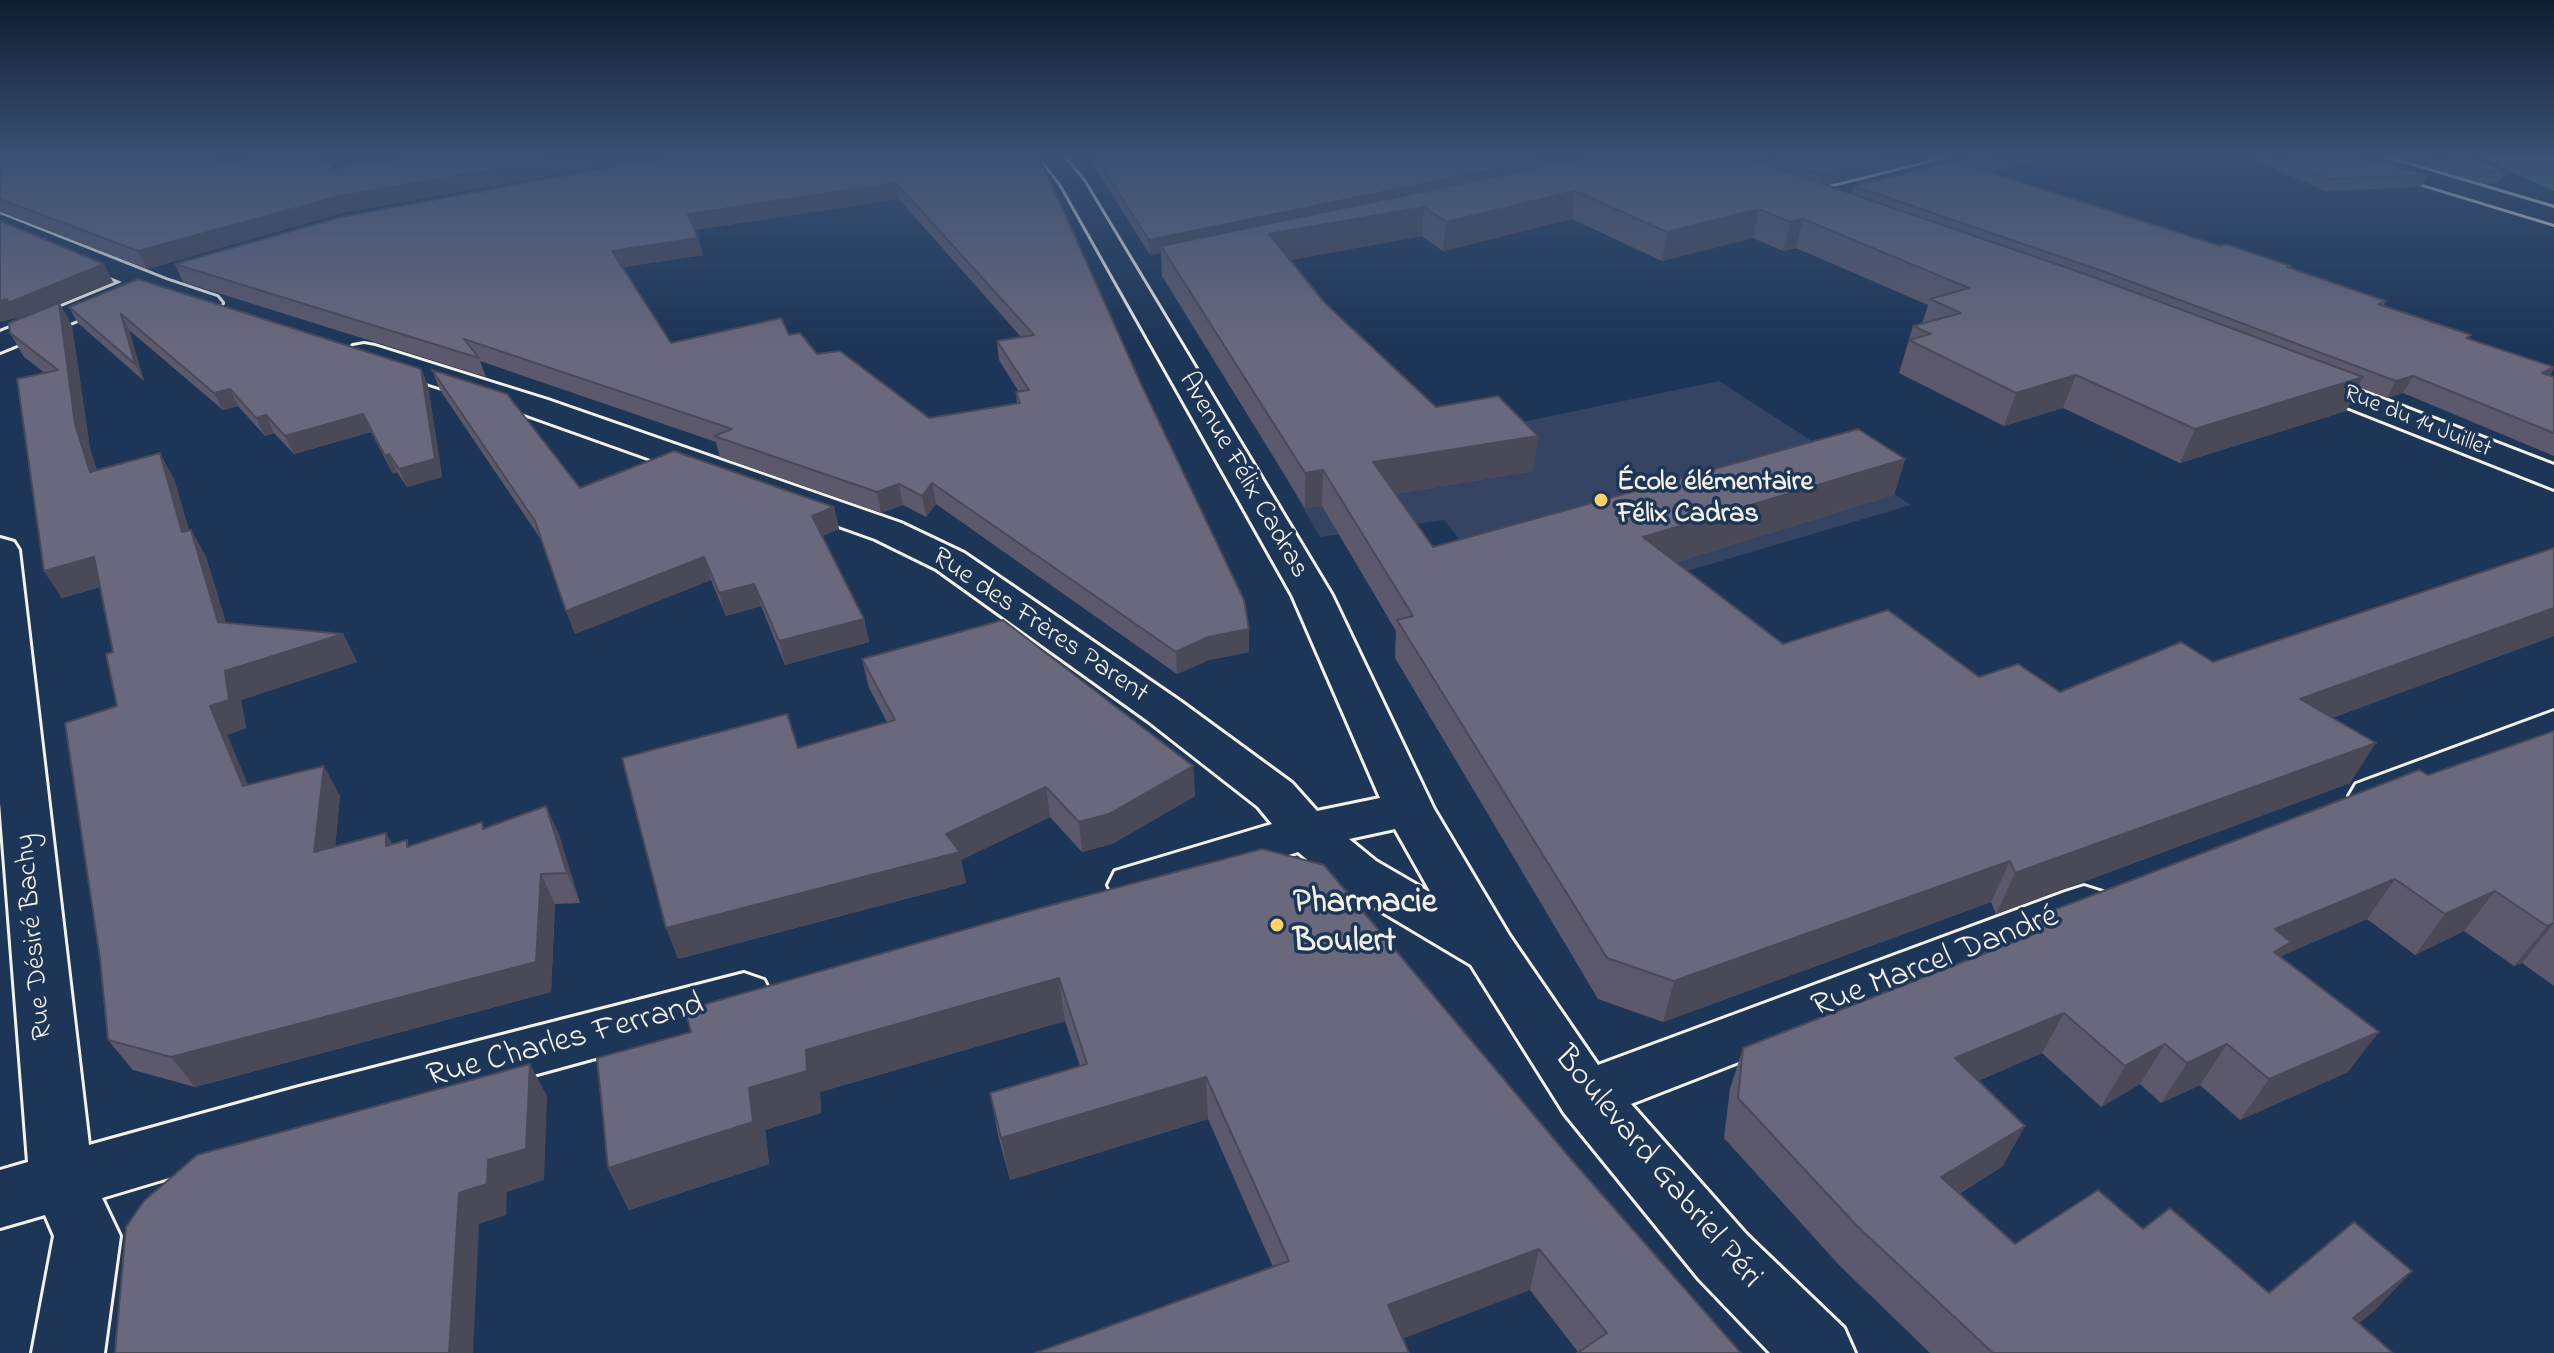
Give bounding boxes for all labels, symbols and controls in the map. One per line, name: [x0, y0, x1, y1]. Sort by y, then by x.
street label: Avenue Félix Cadras: [1169, 367, 1315, 585]
street label: Rue du 14 Juillet: [2339, 380, 2495, 466]
place label: École élémentaire Félix Cadras: [1617, 467, 1813, 533]
marker: École élémentaire Félix Cadras: [1592, 491, 1610, 509]
street label: Rue des Frères Parent: [924, 542, 1154, 712]
street label: Rue Désiré Bachy: [10, 833, 62, 1041]
place label: Pharmacie Boulert: [1293, 885, 1437, 964]
street label: Rue Marcel Dandré: [1807, 898, 2065, 1030]
marker: Pharmacie Boulert: [1268, 916, 1286, 934]
street label: Rue Charles Ferrand: [423, 986, 709, 1100]
street label: Boulevard Gabriel Péri: [1543, 1040, 1769, 1298]

